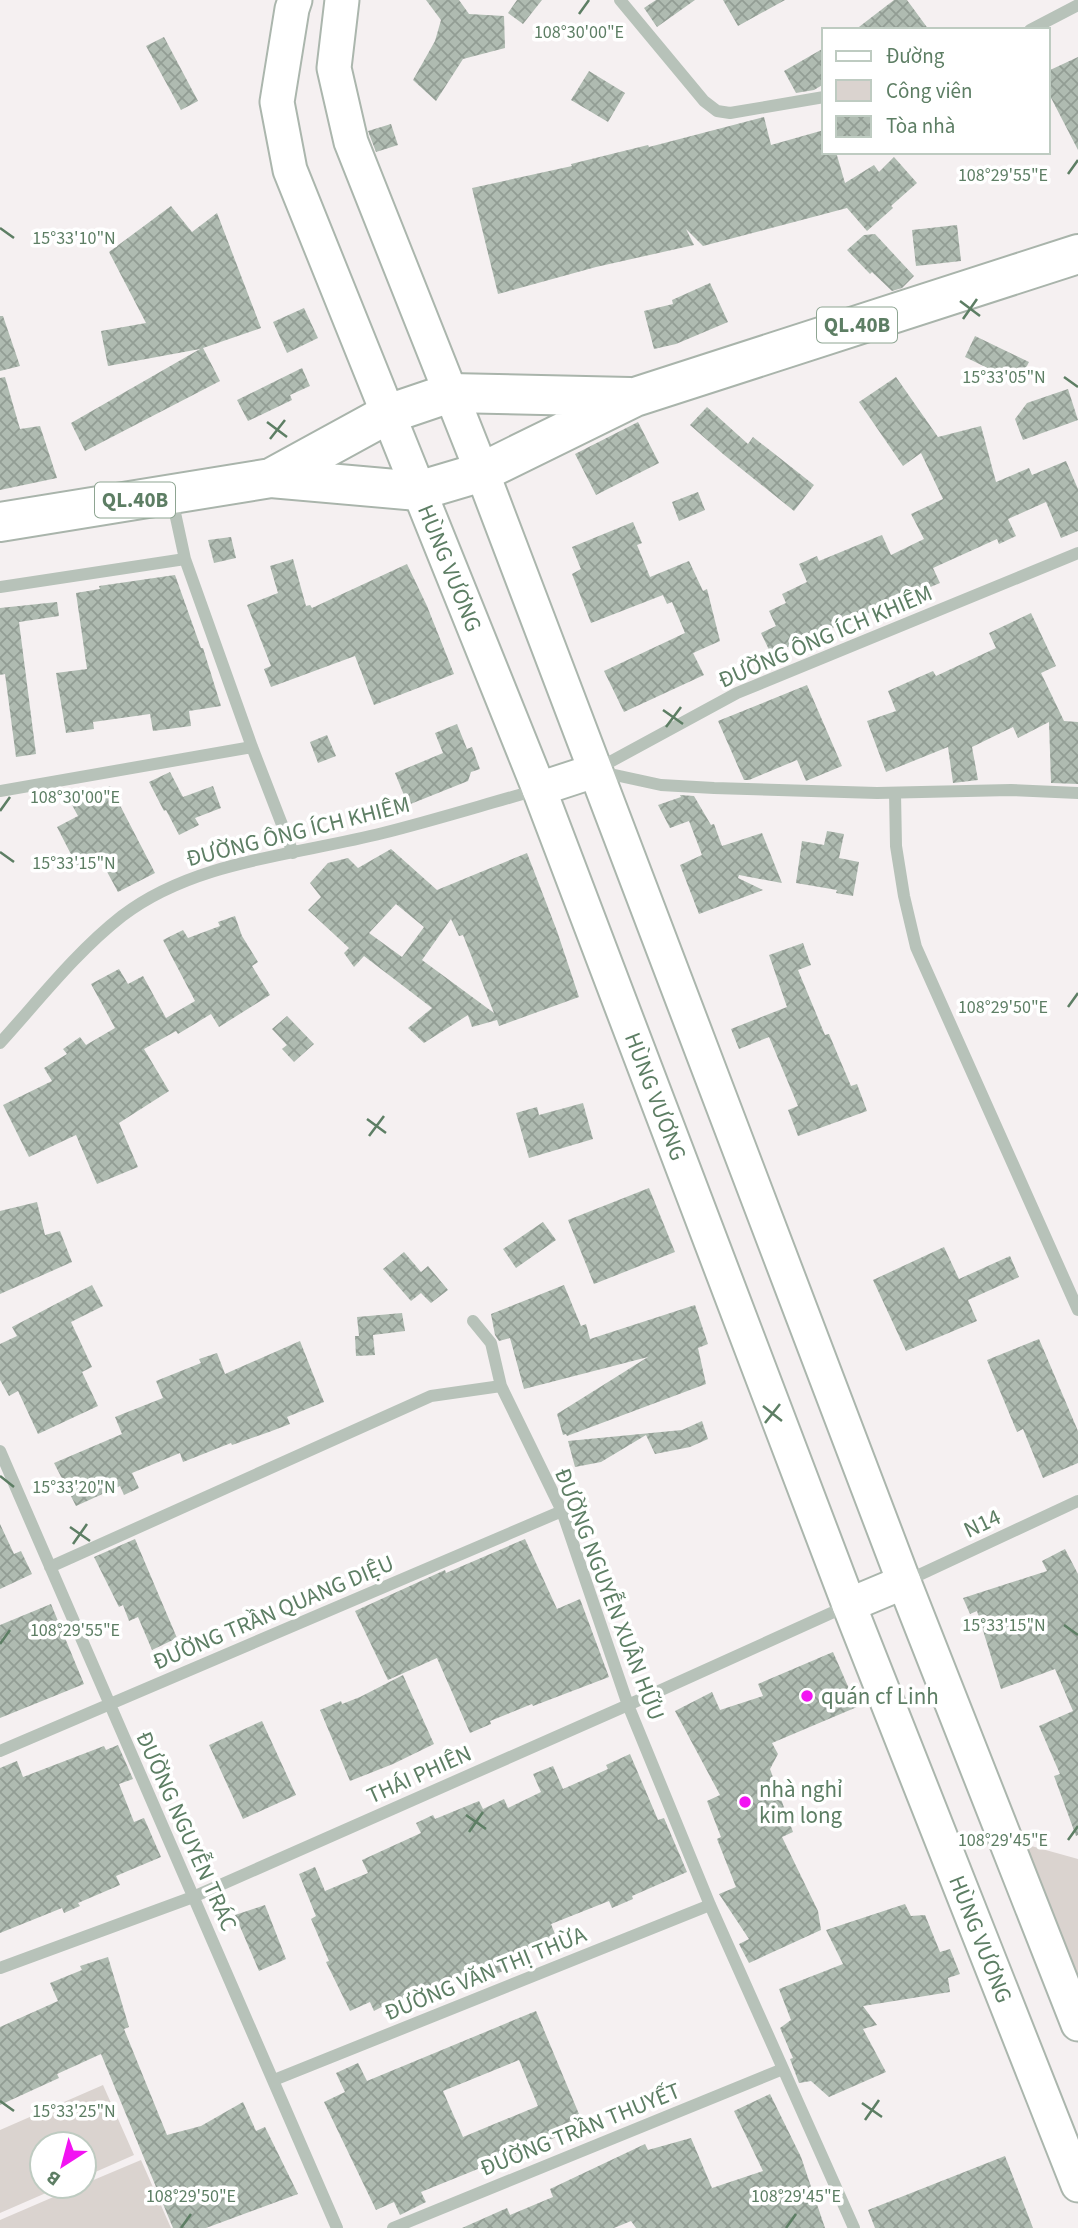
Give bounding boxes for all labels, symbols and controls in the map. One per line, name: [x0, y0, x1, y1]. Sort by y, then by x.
text: 108°30'00"E: [534, 20, 624, 45]
legend: [822, 28, 1050, 154]
text: Đường: [886, 41, 945, 71]
text: Công viên: [886, 76, 973, 106]
text: Tòa nhà: [886, 111, 955, 141]
text: 108°29'55"E: [958, 163, 1048, 188]
text: 15°33'10"N: [32, 226, 116, 251]
road number: QL.40B: [817, 308, 897, 342]
text: 15°33'05"N: [962, 365, 1046, 390]
road number: QL.40B: [95, 482, 175, 518]
street label: HÙNG VƯƠNG: [409, 500, 490, 637]
street label: ĐƯỜNG ÔNG ÍCH KHIÊM: [713, 576, 937, 697]
text: 108°30'00"E: [30, 785, 120, 810]
street label: ĐƯỜNG ÔNG ÍCH KHIÊM: [183, 788, 414, 875]
text: 15°33'15"N: [32, 851, 116, 876]
text: 108°29'50"E: [958, 995, 1048, 1020]
street label: HÙNG VƯƠNG: [616, 1028, 695, 1165]
street label: ĐƯỜNG NGUYỄN XUÂN HỮU: [546, 1463, 673, 1725]
text: 15°33'20"N: [32, 1475, 116, 1500]
street label: N14: [958, 1501, 1006, 1546]
street label: ĐƯỜNG TRẦN QUANG DIỆU: [148, 1547, 399, 1678]
text: 15°33'15"N: [962, 1613, 1046, 1638]
text: 108°29'55"E: [30, 1618, 120, 1643]
place label: quán cf Linh: [821, 1680, 939, 1713]
marker: quán cf Linh: [799, 1688, 815, 1704]
street label: ĐƯỜNG NGUYỄN TRÁC: [128, 1726, 245, 1936]
street label: THÁI PHIÊN: [362, 1737, 477, 1812]
place label: nhà nghỉ kim long: [759, 1773, 843, 1832]
marker: nhà nghỉ kim long: [737, 1794, 753, 1810]
text: 108°29'45"E: [958, 1828, 1048, 1853]
street label: HÙNG VƯƠNG: [940, 1870, 1020, 2008]
street label: ĐƯỜNG VĂN THỊ THỪA: [379, 1918, 592, 2029]
street label: ĐƯỜNG TRẦN THUYẾT: [475, 2074, 685, 2185]
text: 15°33'25"N: [32, 2099, 116, 2124]
north arrow: [28, 2130, 98, 2200]
text: B: [41, 2163, 66, 2192]
text: 108°29'50"E: [146, 2184, 236, 2209]
text: 108°29'45"E: [751, 2184, 841, 2209]

